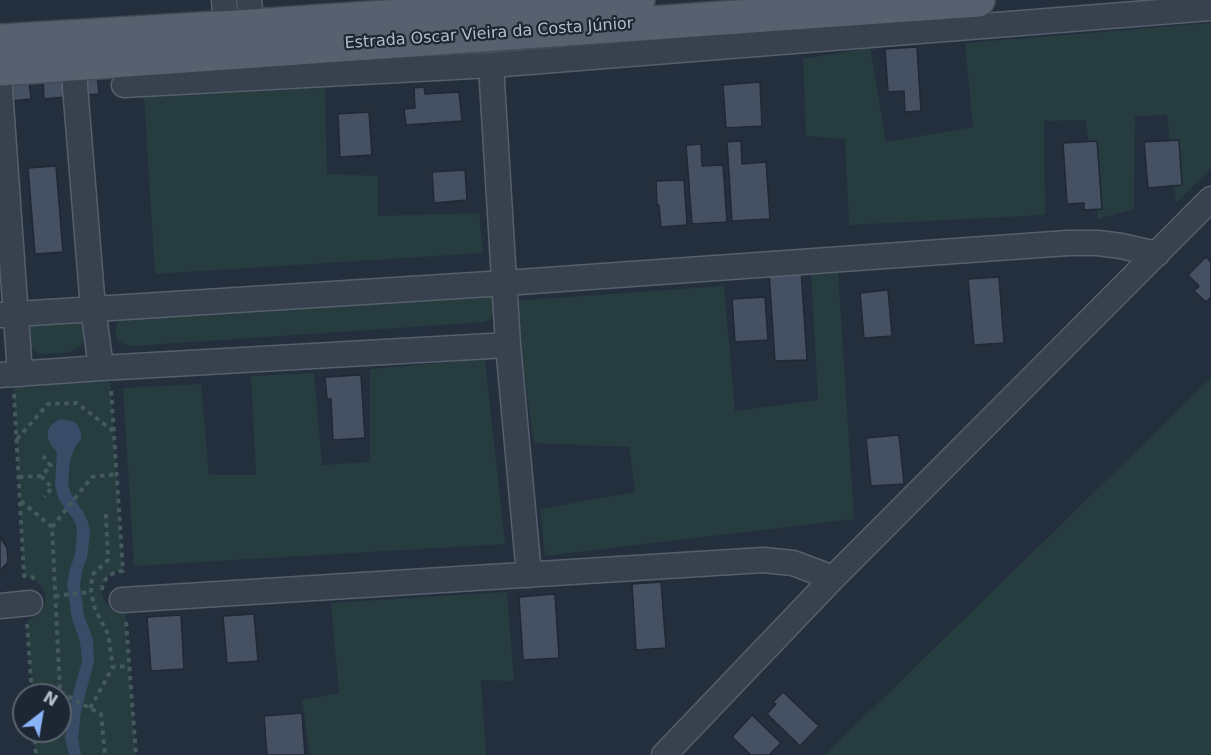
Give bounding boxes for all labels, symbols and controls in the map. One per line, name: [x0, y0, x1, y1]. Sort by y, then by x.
street label: Estrada Oscar Vieira da Costa Júnior: [344, 14, 634, 54]
north arrow: [12, 683, 72, 743]
text: N: [40, 687, 61, 710]

